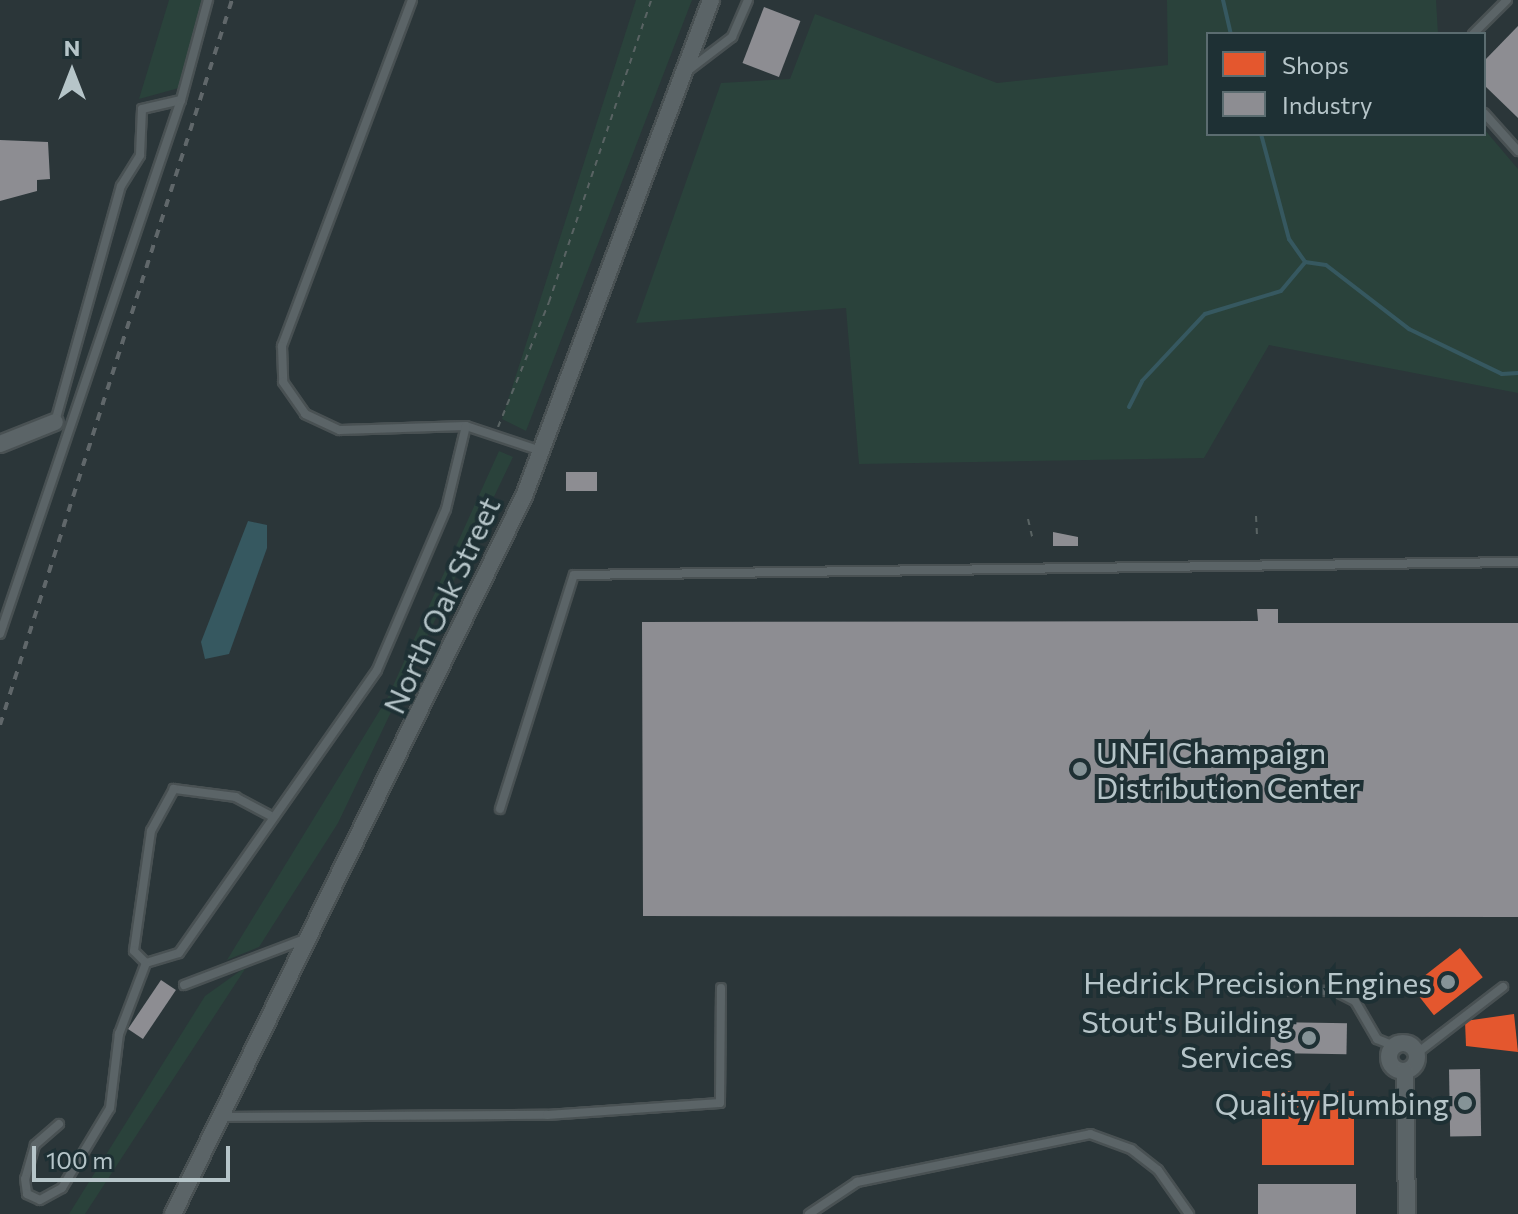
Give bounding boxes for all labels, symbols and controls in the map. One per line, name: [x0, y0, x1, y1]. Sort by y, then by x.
north arrow: [32, 32, 112, 112]
legend: [1206, 32, 1486, 136]
text: N: [64, 34, 80, 61]
text: Shops: [1282, 50, 1349, 79]
text: Industry: [1282, 90, 1372, 119]
street label: North Oak Street: [375, 491, 507, 719]
place label: UNFI Champaign Distribution Center: [1096, 734, 1360, 804]
marker: UNFI Champaign Distribution Center: [1071, 760, 1089, 778]
place label: Hedrick Precision Engines: [1083, 964, 1432, 1000]
marker: Hedrick Precision Engines: [1439, 973, 1457, 991]
place label: Stout's Building Services: [1081, 1003, 1293, 1074]
marker: Stout's Building Services: [1300, 1029, 1318, 1047]
place label: Quality Plumbing: [1215, 1085, 1449, 1121]
marker: Quality Plumbing: [1456, 1094, 1474, 1112]
scale bar: [36, 1130, 234, 1180]
text: 100 m: [46, 1145, 113, 1174]

